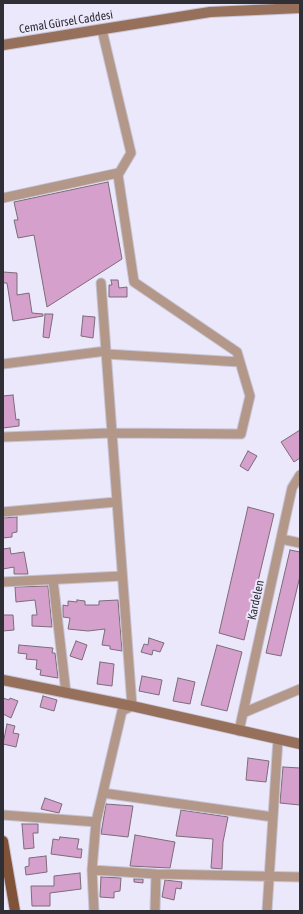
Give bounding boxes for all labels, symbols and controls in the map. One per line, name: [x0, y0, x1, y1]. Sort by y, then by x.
street label: Cemal Gürsel Caddesi: [18, 7, 114, 37]
street label: Kardelen: [245, 579, 267, 621]

